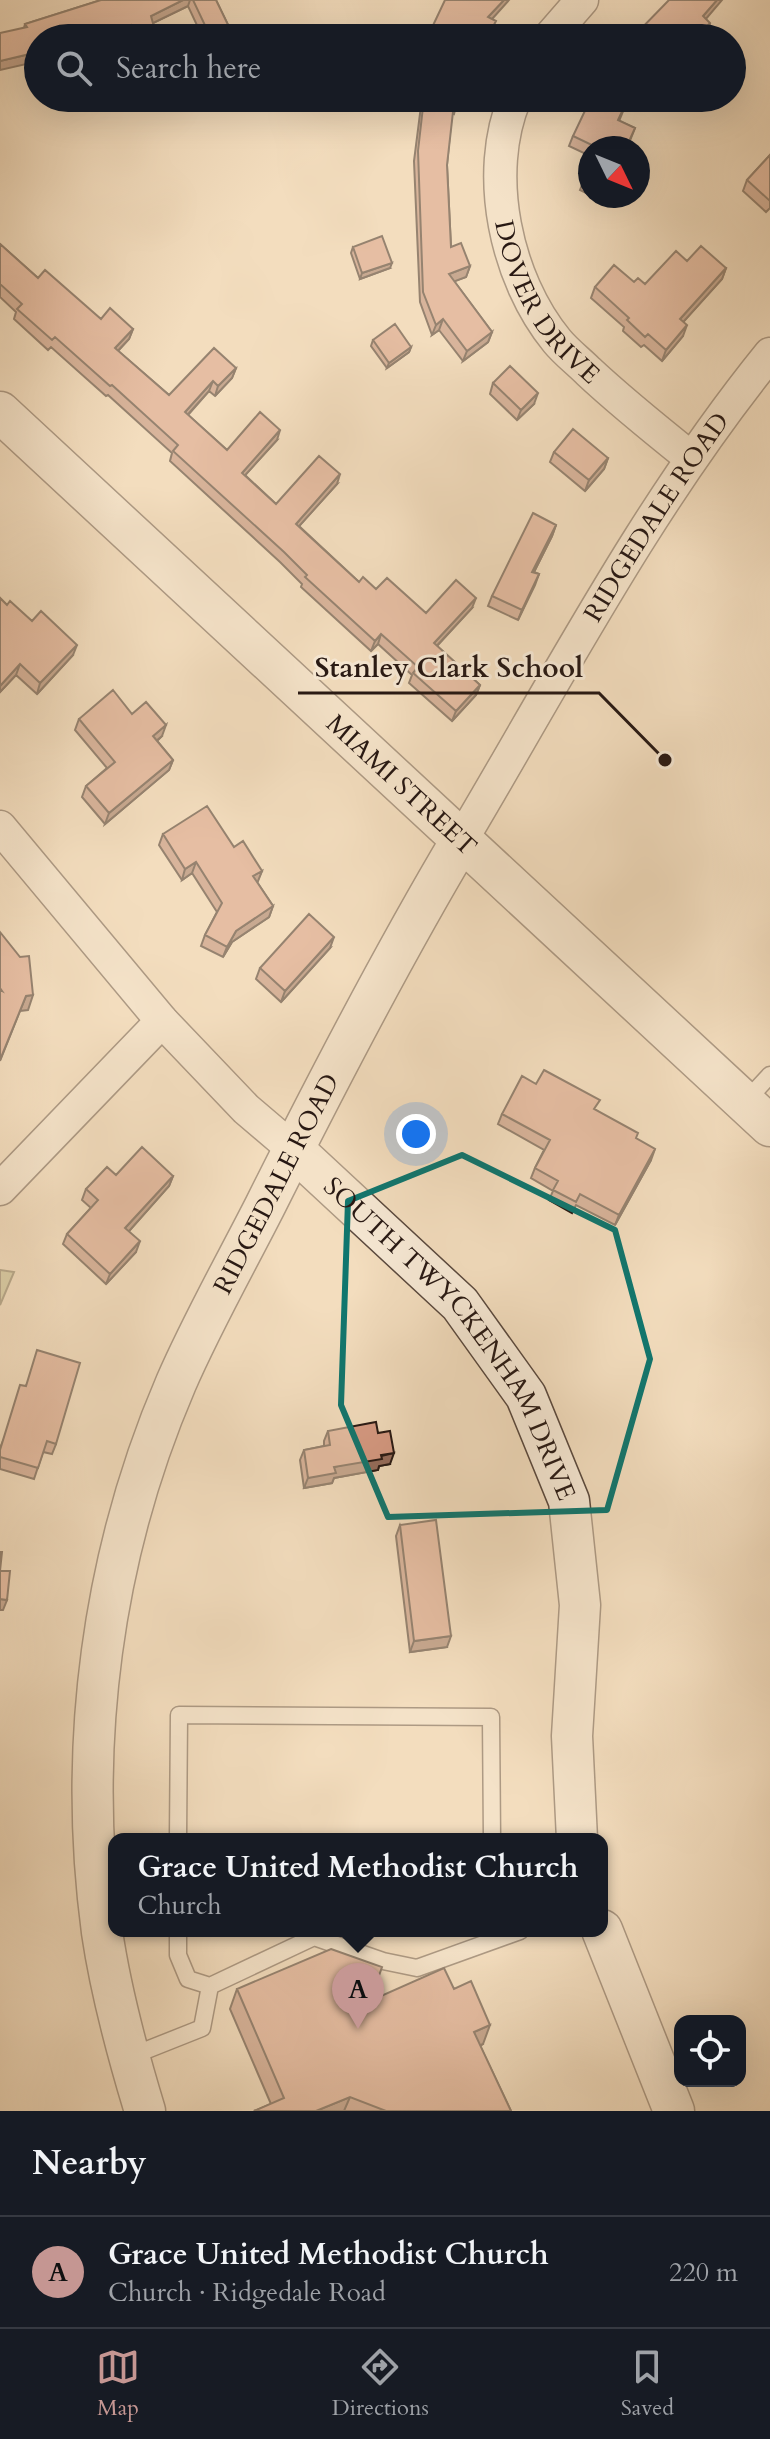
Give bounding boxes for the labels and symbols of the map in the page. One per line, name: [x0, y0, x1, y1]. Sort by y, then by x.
north arrow: [578, 136, 650, 208]
street label: DOVER DRIVE: [487, 217, 608, 391]
street label: RIDGEDALE ROAD: [575, 405, 737, 628]
callout: Stanley Clark School: [298, 641, 599, 693]
text: Stanley Clark School: [315, 649, 583, 687]
street label: MIAMI STREET: [319, 706, 485, 863]
street label: RIDGEDALE ROAD: [205, 1067, 347, 1300]
your location: [396, 1114, 436, 1154]
street label: SOUTH TWYCKENHAM DRIVE: [316, 1169, 584, 1505]
pin: A: [332, 1963, 384, 2029]

